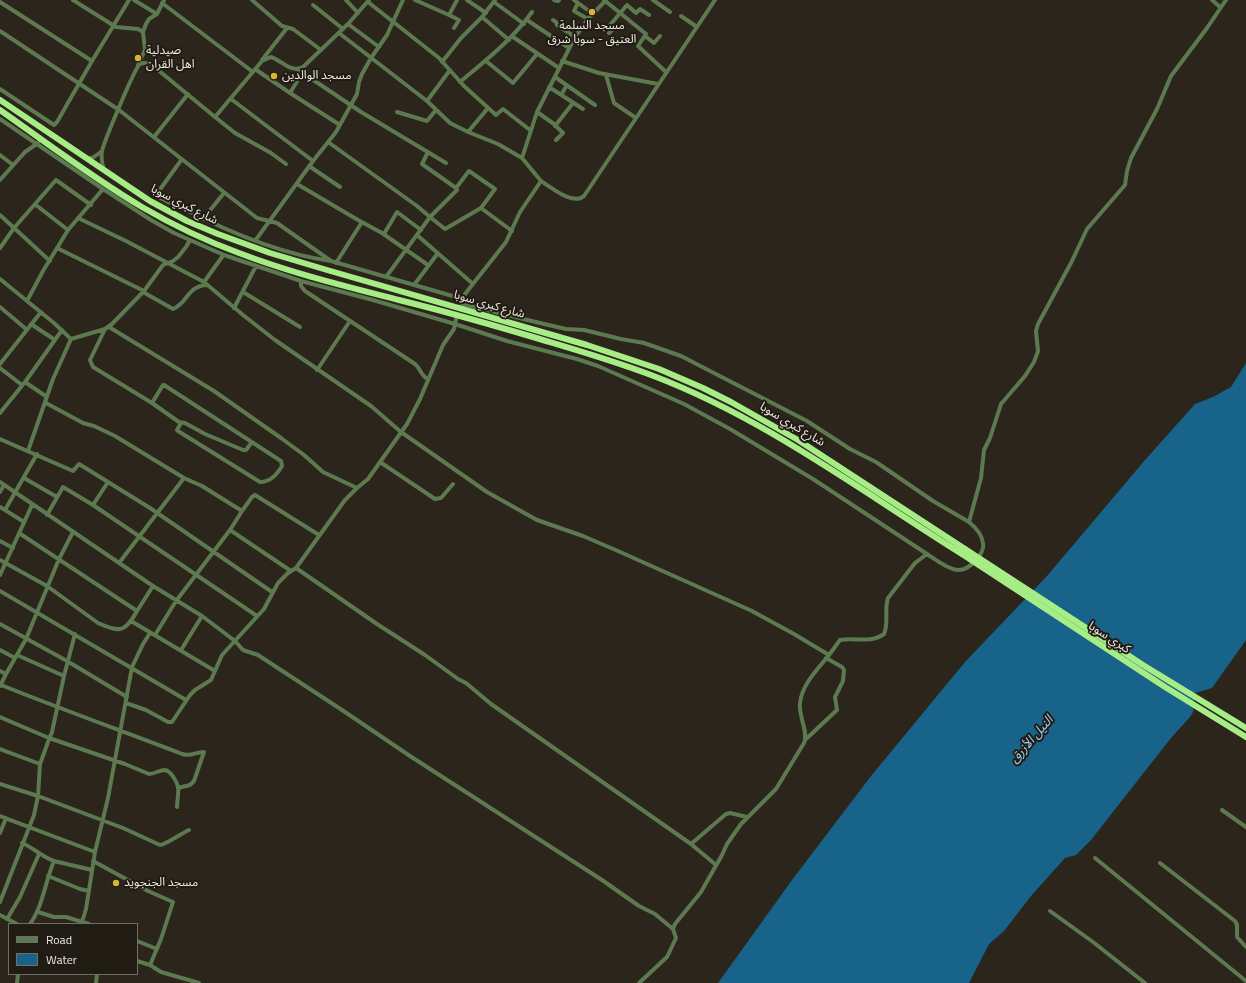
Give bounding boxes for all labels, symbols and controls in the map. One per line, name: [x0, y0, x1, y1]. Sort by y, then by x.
marker: مسجد السلمة العتيق - سوبا شرق: [587, 7, 597, 17]
place label: مسجد السلمة العتيق - سوبا شرق: [548, 19, 636, 47]
place label: صيدلية اهل القران: [146, 44, 195, 72]
marker: صيدلية اهل القران: [133, 53, 143, 63]
place label: مسجد الوالدين: [282, 69, 352, 83]
marker: مسجد الوالدين: [269, 71, 279, 81]
street label: شارع كبري سوبا: [148, 182, 220, 228]
street label: شارع كبري سوبا: [452, 288, 526, 322]
street label: شارع كبري سوبا: [757, 400, 827, 450]
street label: كبري سوبا: [1085, 619, 1133, 657]
water label: النيل الأزرق: [1007, 713, 1057, 767]
place label: مسجد الجنجويد: [124, 876, 198, 890]
marker: مسجد الجنجويد: [111, 878, 121, 888]
legend: [8, 923, 138, 975]
text: Road: [46, 930, 72, 949]
text: Water: [46, 950, 77, 969]

